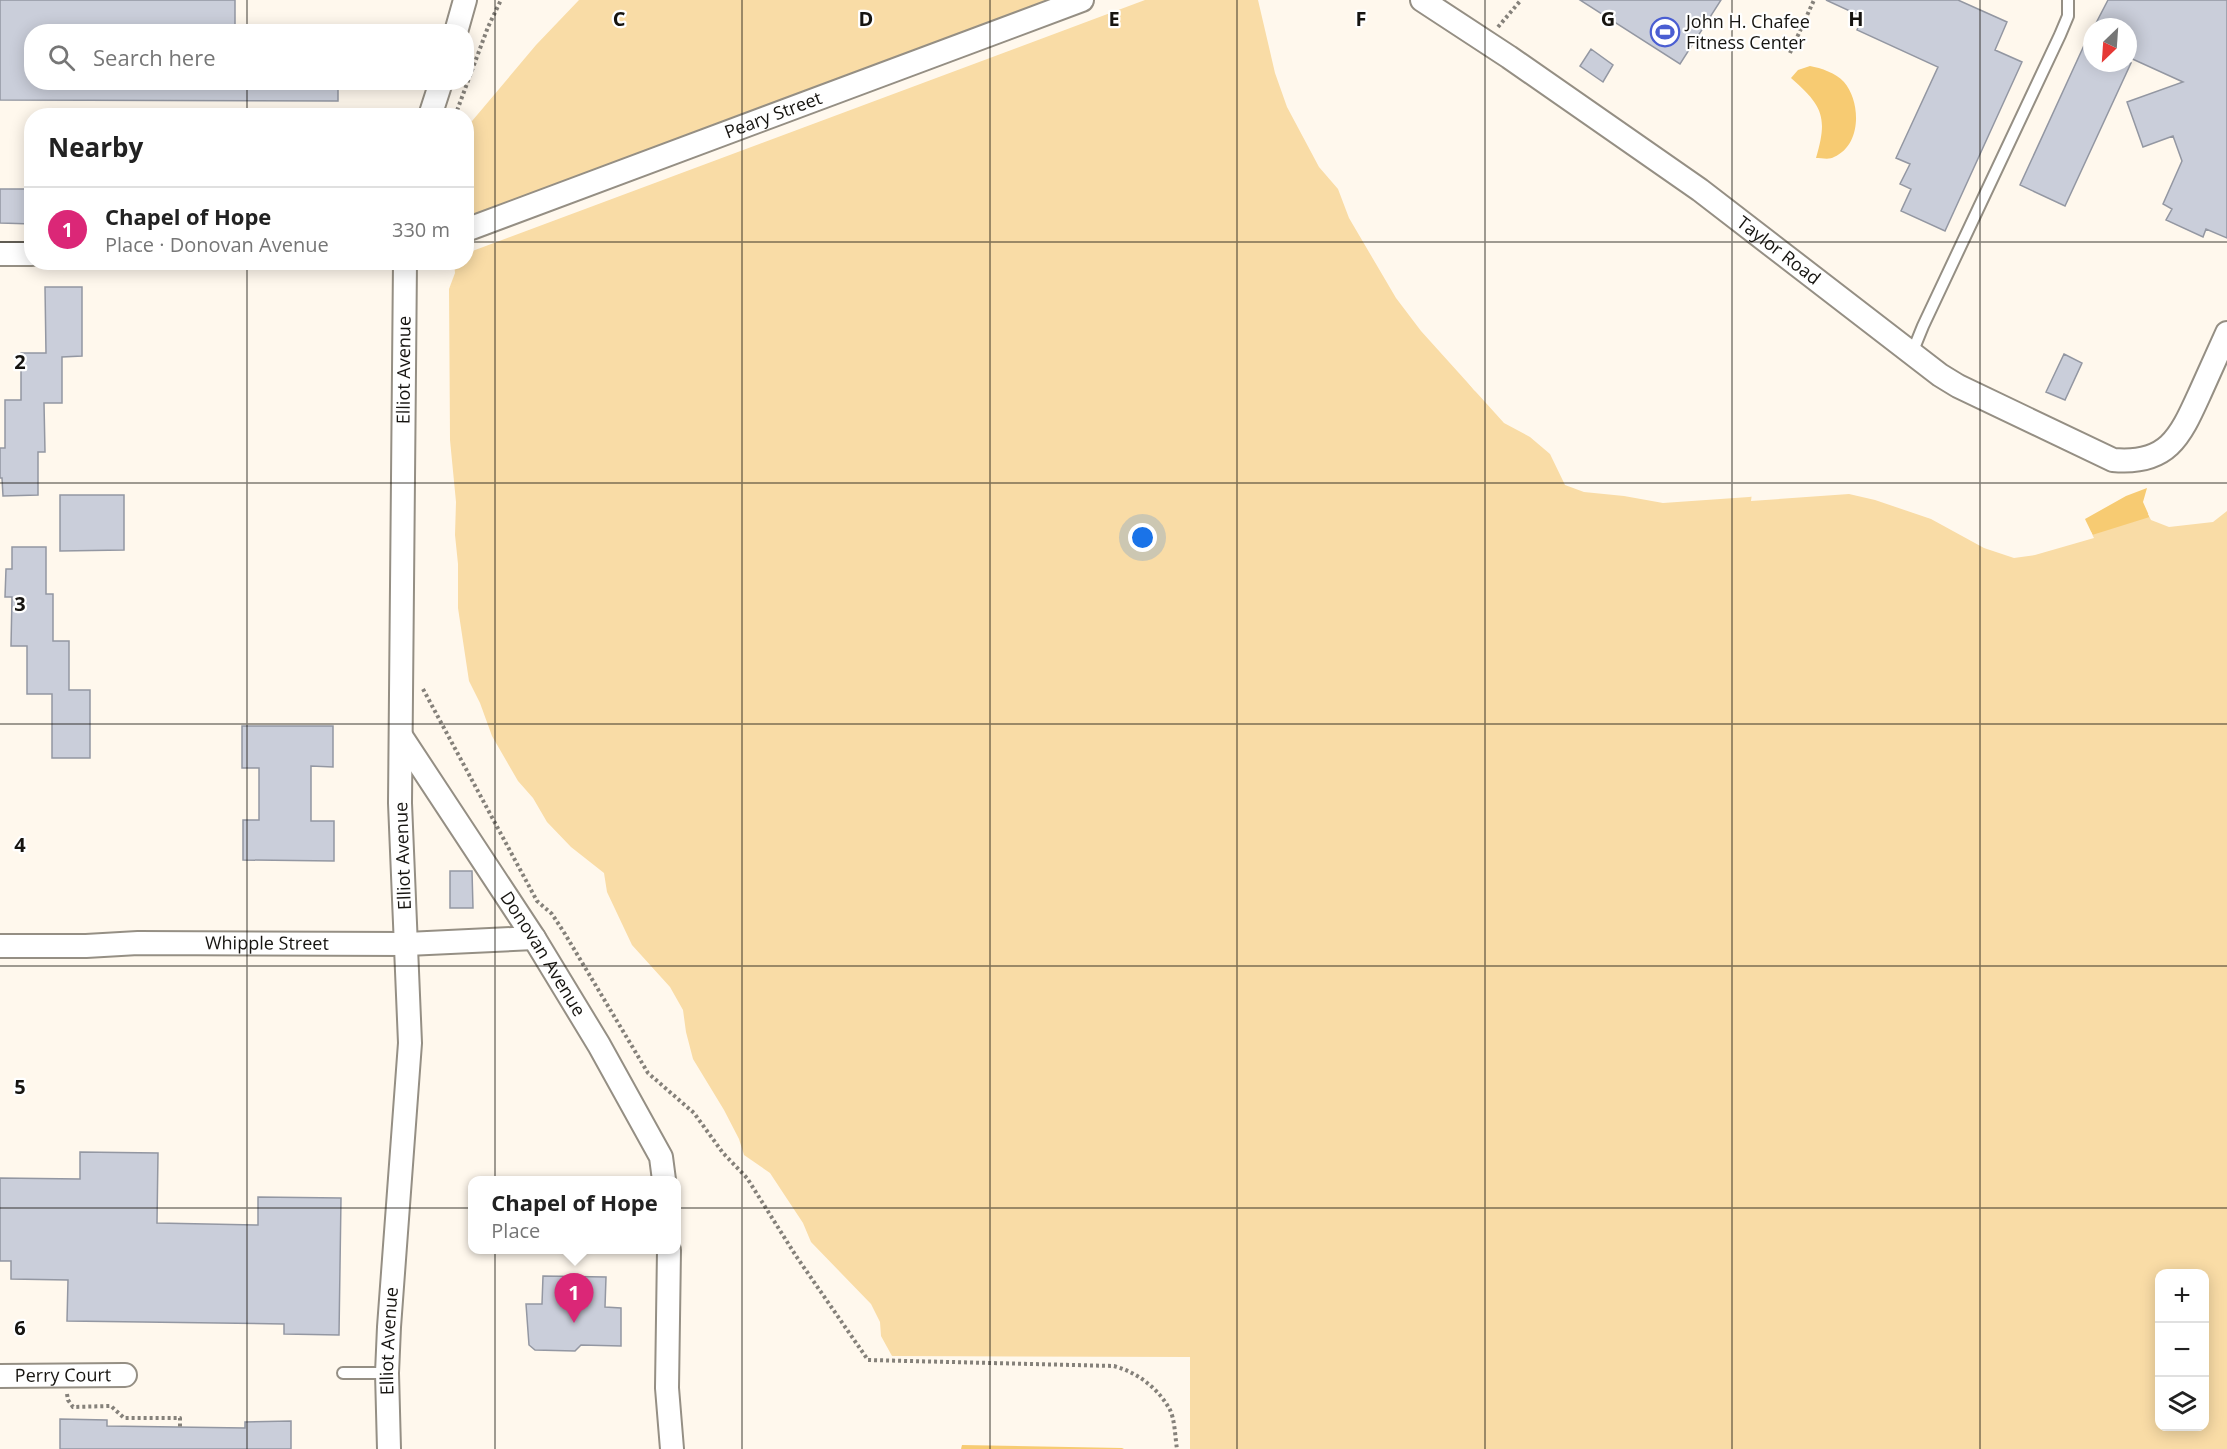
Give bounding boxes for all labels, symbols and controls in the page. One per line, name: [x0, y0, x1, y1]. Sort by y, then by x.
text: C: [613, 5, 626, 32]
text: D: [859, 5, 873, 32]
text: E: [1108, 5, 1120, 32]
text: F: [1356, 5, 1366, 32]
text: G: [1601, 5, 1615, 32]
text: H: [1848, 5, 1864, 32]
place label: John H. Chafee Fitness Center: [1684, 9, 1810, 54]
sports icon: John H. Chafee Fitness Center: [1649, 16, 1681, 48]
north arrow: [2083, 18, 2137, 72]
search box: [24, 24, 474, 90]
icon: search: [45, 41, 78, 74]
text: Search here: [93, 42, 216, 72]
street label: Peary Street: [721, 85, 825, 143]
text: Nearby: [48, 129, 143, 165]
text: Chapel of Hope: [105, 201, 271, 231]
street label: Taylor Road: [1733, 210, 1826, 290]
text: 1: [62, 216, 73, 243]
text: 330 m: [392, 216, 450, 243]
text: Place · Donovan Avenue: [105, 231, 329, 258]
street label: Elliot Avenue: [391, 316, 416, 424]
text: 2: [14, 348, 26, 375]
your location: [1128, 523, 1157, 552]
text: 3: [14, 590, 26, 617]
street label: Elliot Avenue: [388, 802, 416, 911]
text: 4: [14, 831, 26, 858]
street label: Donovan Avenue: [495, 886, 592, 1020]
street label: Whipple Street: [205, 930, 329, 955]
text: 5: [14, 1073, 26, 1100]
popup: [468, 1176, 681, 1254]
text: Chapel of Hope: [491, 1187, 658, 1217]
text: Place: [491, 1217, 540, 1244]
map controls: [2155, 1269, 2209, 1431]
button: +: [2155, 1269, 2209, 1323]
pin: 1: [554, 1274, 594, 1323]
street label: Elliot Avenue: [374, 1286, 403, 1396]
text: 6: [14, 1314, 26, 1341]
button: −: [2155, 1323, 2209, 1377]
street label: Perry Court: [15, 1362, 111, 1387]
button: layers: [2155, 1377, 2209, 1431]

